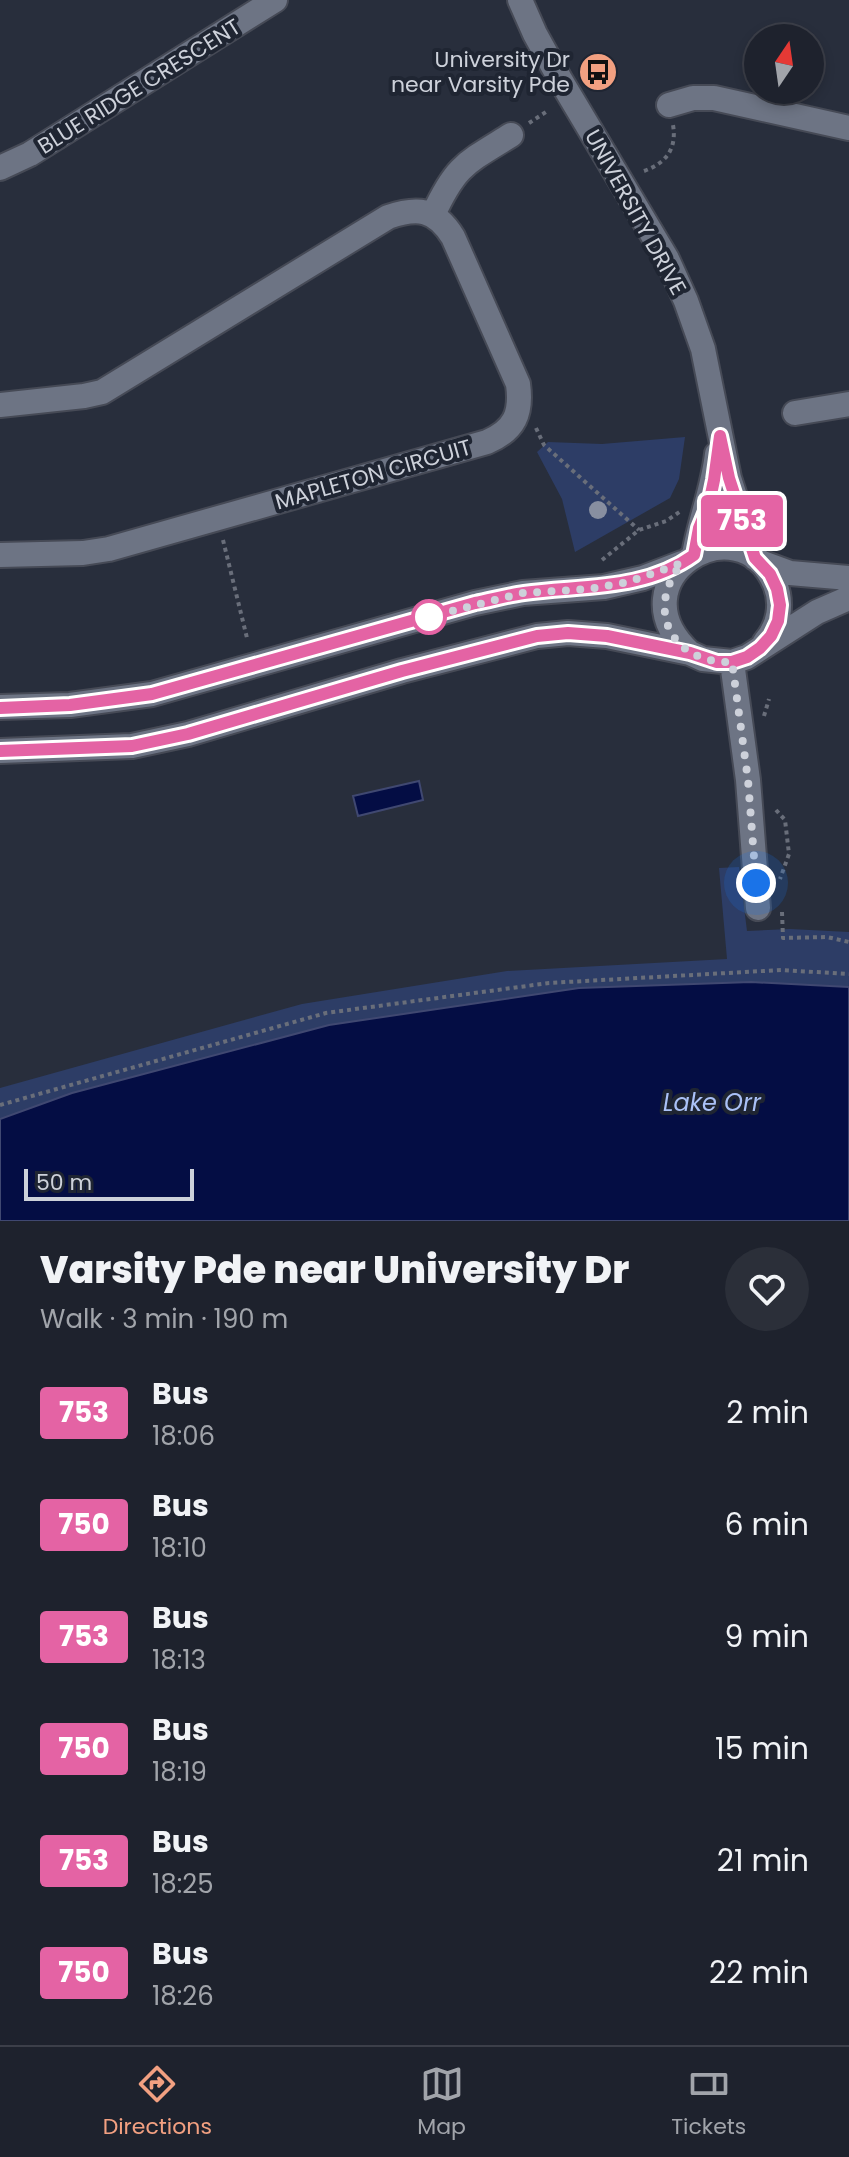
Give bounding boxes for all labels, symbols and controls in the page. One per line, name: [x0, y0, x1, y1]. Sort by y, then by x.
street label: BLUE RIDGE CRESCENT: [32, 11, 247, 162]
north arrow: [744, 24, 824, 104]
map controls: [744, 24, 824, 104]
place label: University Dr near Varsity Pde: [391, 44, 570, 100]
bus stop icon: University Dr near Varsity Pde: [577, 51, 619, 93]
street label: UNIVERSITY DRIVE: [577, 124, 694, 301]
street label: MAPLETON CIRCUIT: [271, 432, 475, 517]
line badge: 753: [696, 495, 788, 547]
text: 753: [717, 501, 767, 540]
unlabelled marker: [412, 600, 446, 634]
your location: [736, 863, 776, 903]
water label: Lake Orr: [663, 1086, 762, 1119]
scale bar: [24, 1165, 194, 1201]
text: 50 m: [36, 1167, 92, 1198]
text: Varsity Pde near University Dr: [40, 1243, 629, 1296]
button: heart: [725, 1247, 809, 1331]
text: Walk · 3 min · 190 m: [40, 1301, 288, 1337]
text: Bus: [152, 1372, 209, 1415]
text: 2 min: [726, 1391, 809, 1434]
text: 753: [59, 1393, 109, 1432]
text: 18:06: [152, 1418, 215, 1454]
text: Bus: [152, 1484, 209, 1527]
text: 6 min: [724, 1503, 809, 1546]
text: 750: [58, 1505, 110, 1544]
text: 18:10: [152, 1530, 207, 1566]
text: Bus: [152, 1596, 209, 1639]
text: 9 min: [725, 1615, 809, 1658]
text: 753: [59, 1617, 109, 1656]
text: 18:13: [152, 1642, 206, 1678]
text: Bus: [152, 1708, 209, 1751]
text: 15 min: [715, 1727, 809, 1770]
text: 750: [58, 1729, 110, 1768]
text: 18:19: [152, 1754, 207, 1790]
text: Bus: [152, 1820, 209, 1863]
text: 21 min: [717, 1839, 809, 1882]
text: 753: [59, 1841, 109, 1880]
text: 18:25: [152, 1866, 214, 1902]
text: Bus: [152, 1932, 209, 1975]
text: 22 min: [709, 1951, 809, 1994]
text: 750: [58, 1953, 110, 1992]
text: 18:26: [152, 1978, 214, 2014]
tab: Directions: [103, 2062, 212, 2143]
tab: Map: [417, 2062, 466, 2143]
tab: Tickets: [671, 2062, 746, 2143]

